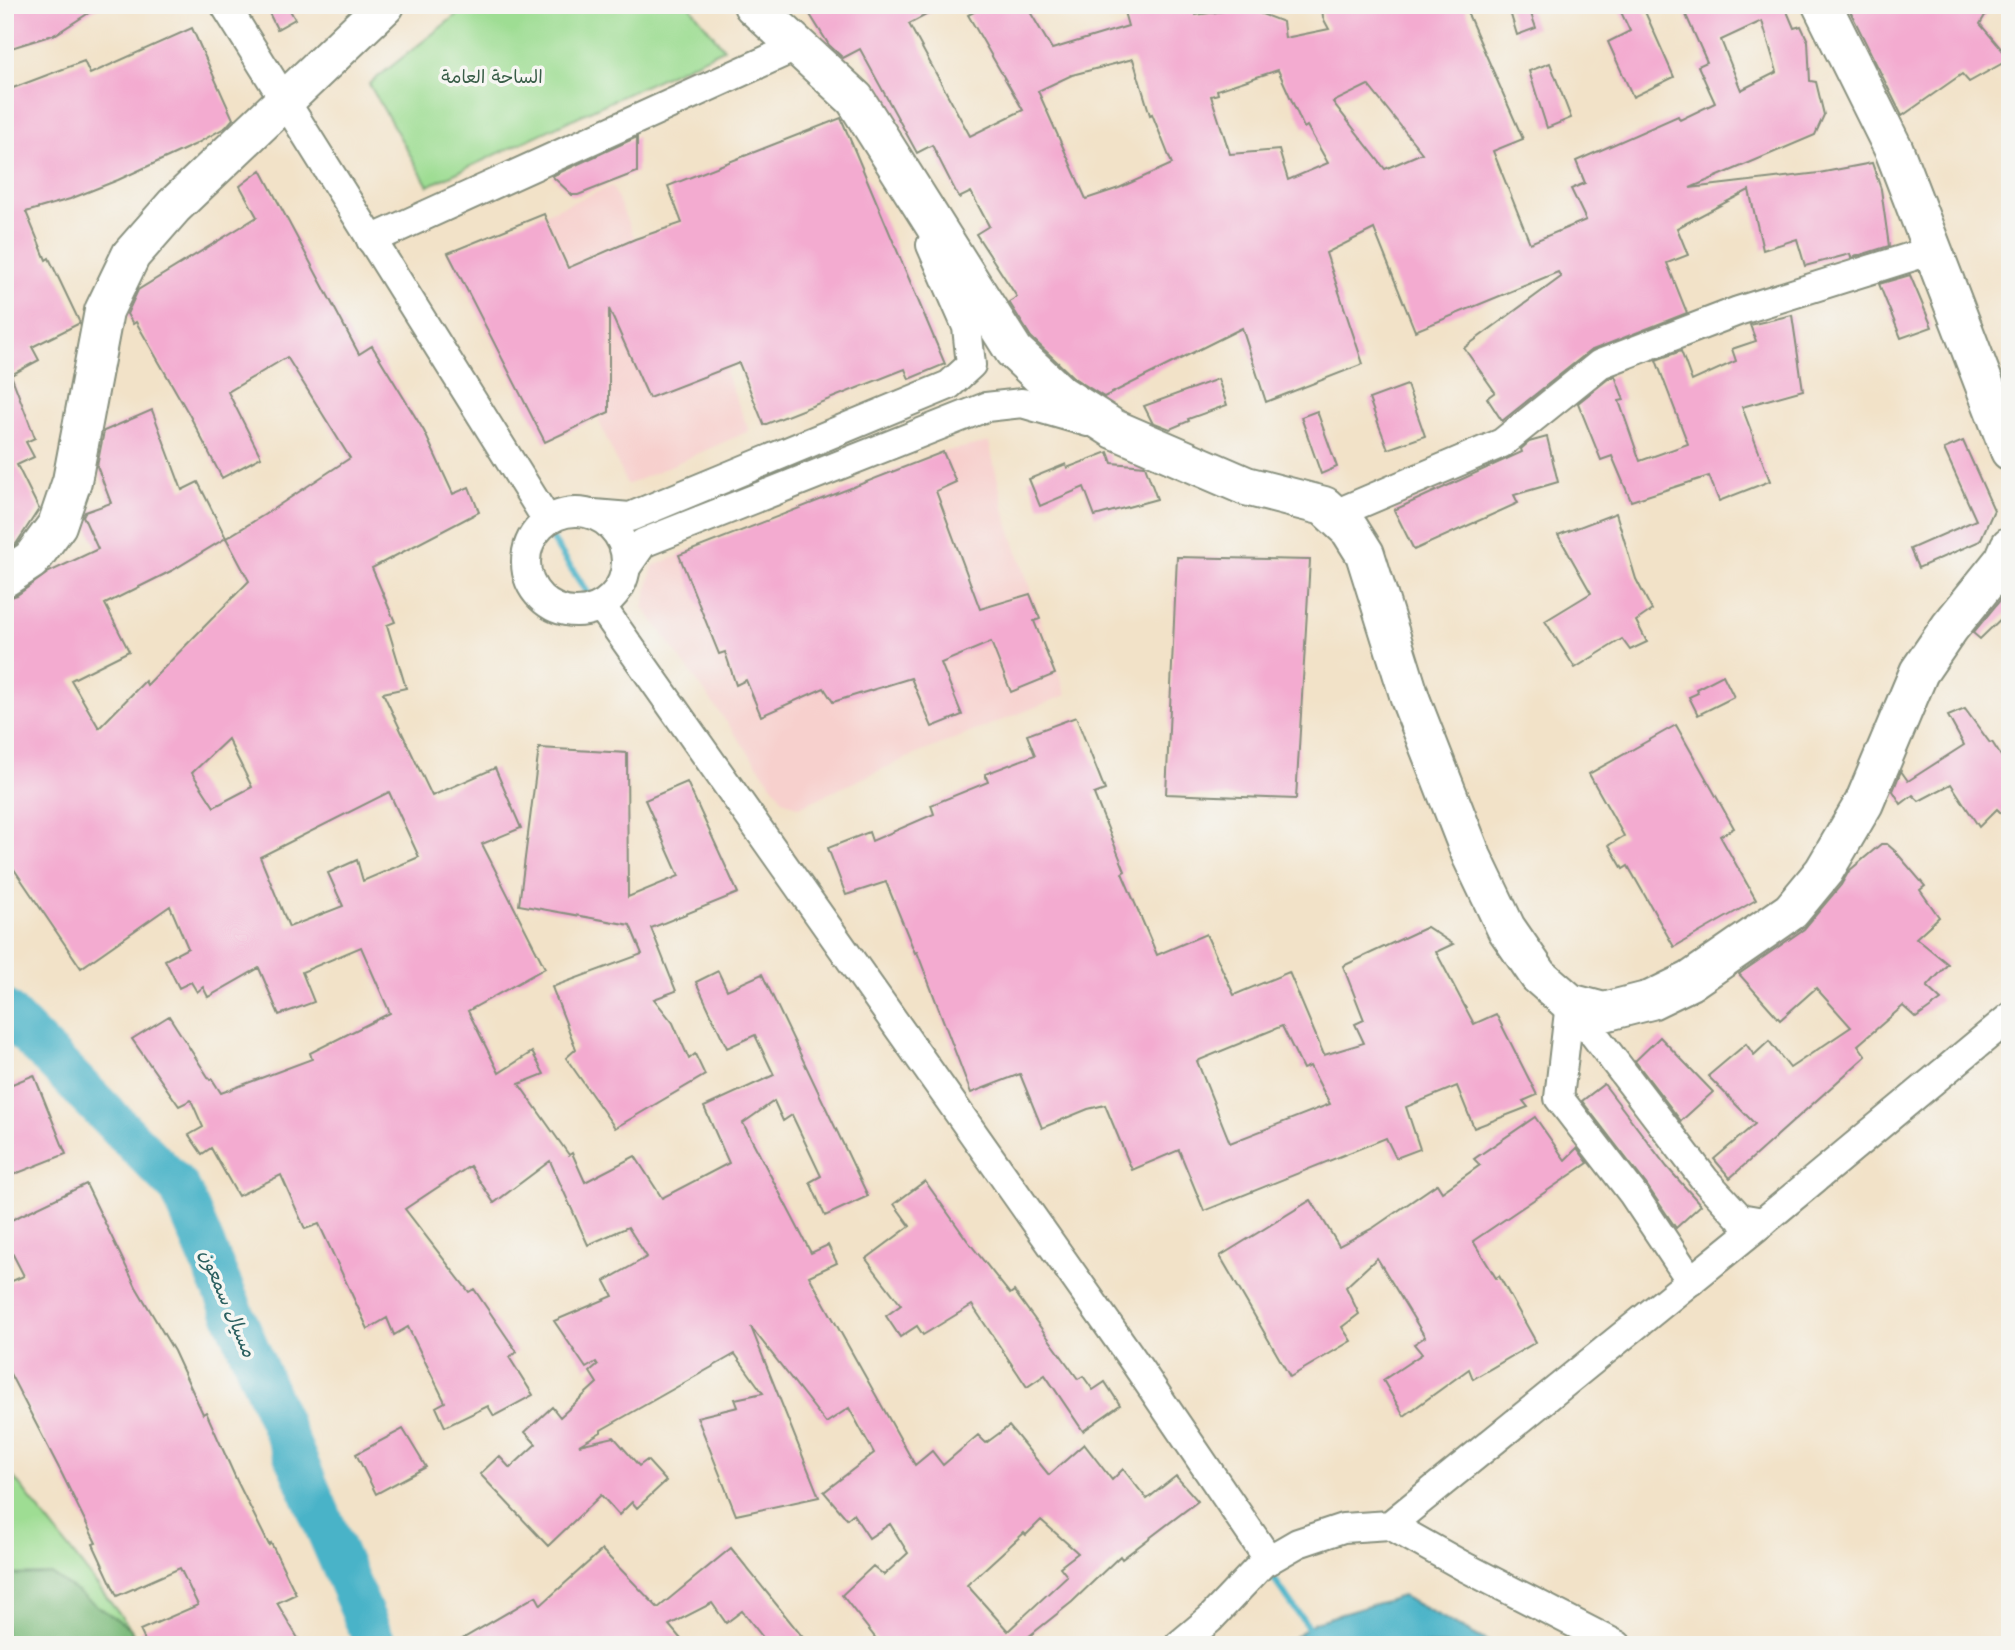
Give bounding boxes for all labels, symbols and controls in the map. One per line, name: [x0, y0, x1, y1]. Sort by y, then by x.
park label: الساحة العامة: [441, 65, 543, 89]
water label: مسيال سمعون: [194, 1245, 262, 1361]

